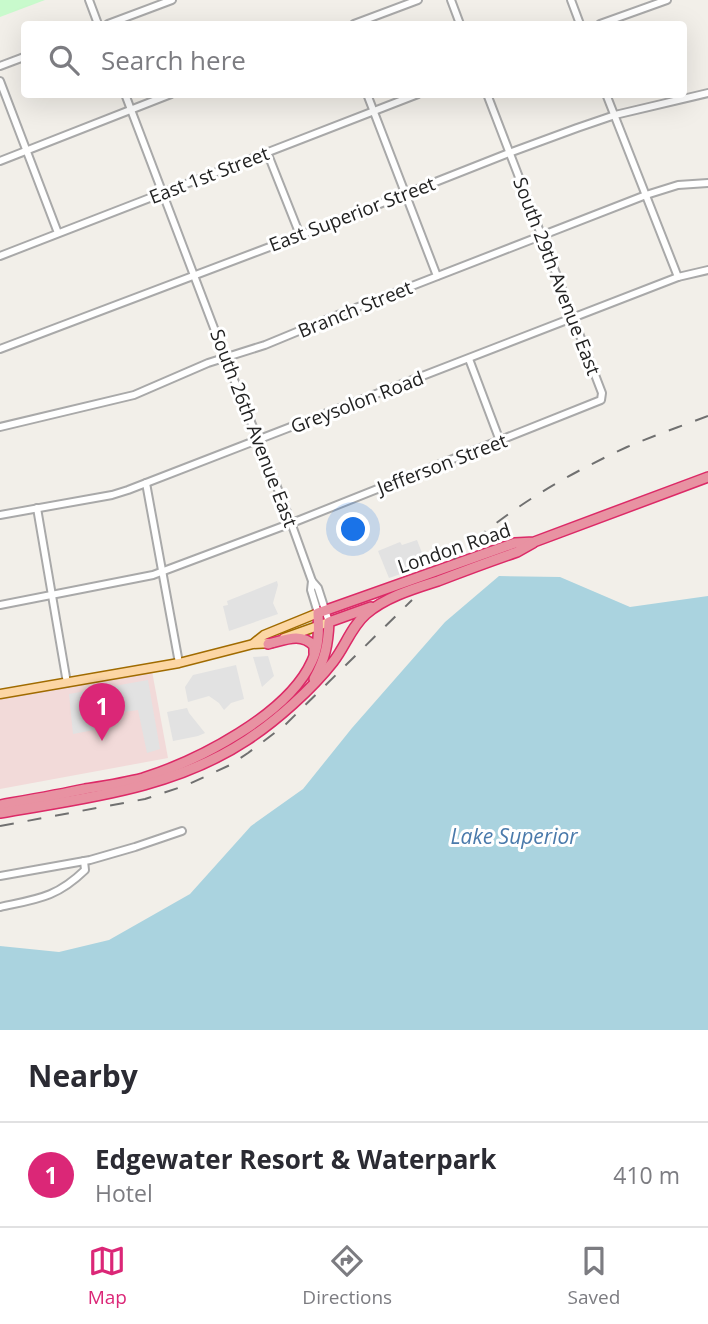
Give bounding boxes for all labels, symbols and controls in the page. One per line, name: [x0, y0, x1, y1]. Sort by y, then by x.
search box: [21, 21, 687, 98]
icon: search: [45, 41, 83, 79]
text: Search here: [101, 42, 246, 78]
street label: East 1st Street: [145, 140, 273, 210]
street label: East Superior Street: [265, 170, 439, 258]
street label: South 29th Avenue East: [507, 173, 607, 379]
street label: Branch Street: [294, 274, 416, 344]
street label: South 26th Avenue East: [204, 325, 304, 531]
street label: Greysolon Road: [287, 365, 427, 439]
street label: Jefferson Street: [371, 427, 511, 501]
your location: [336, 512, 370, 546]
street label: London Road: [394, 517, 514, 579]
pin: 1: [79, 683, 125, 741]
water label: Lake Superior: [450, 822, 578, 850]
text: Nearby: [28, 1055, 138, 1096]
text: Edgewater Resort & Waterpark: [95, 1141, 496, 1177]
text: 1: [44, 1159, 58, 1191]
text: 410 m: [613, 1159, 680, 1191]
text: Hotel: [95, 1177, 153, 1209]
tab: Map: [88, 1242, 127, 1310]
tab: Directions: [302, 1242, 392, 1310]
tab: Saved: [568, 1242, 620, 1310]

